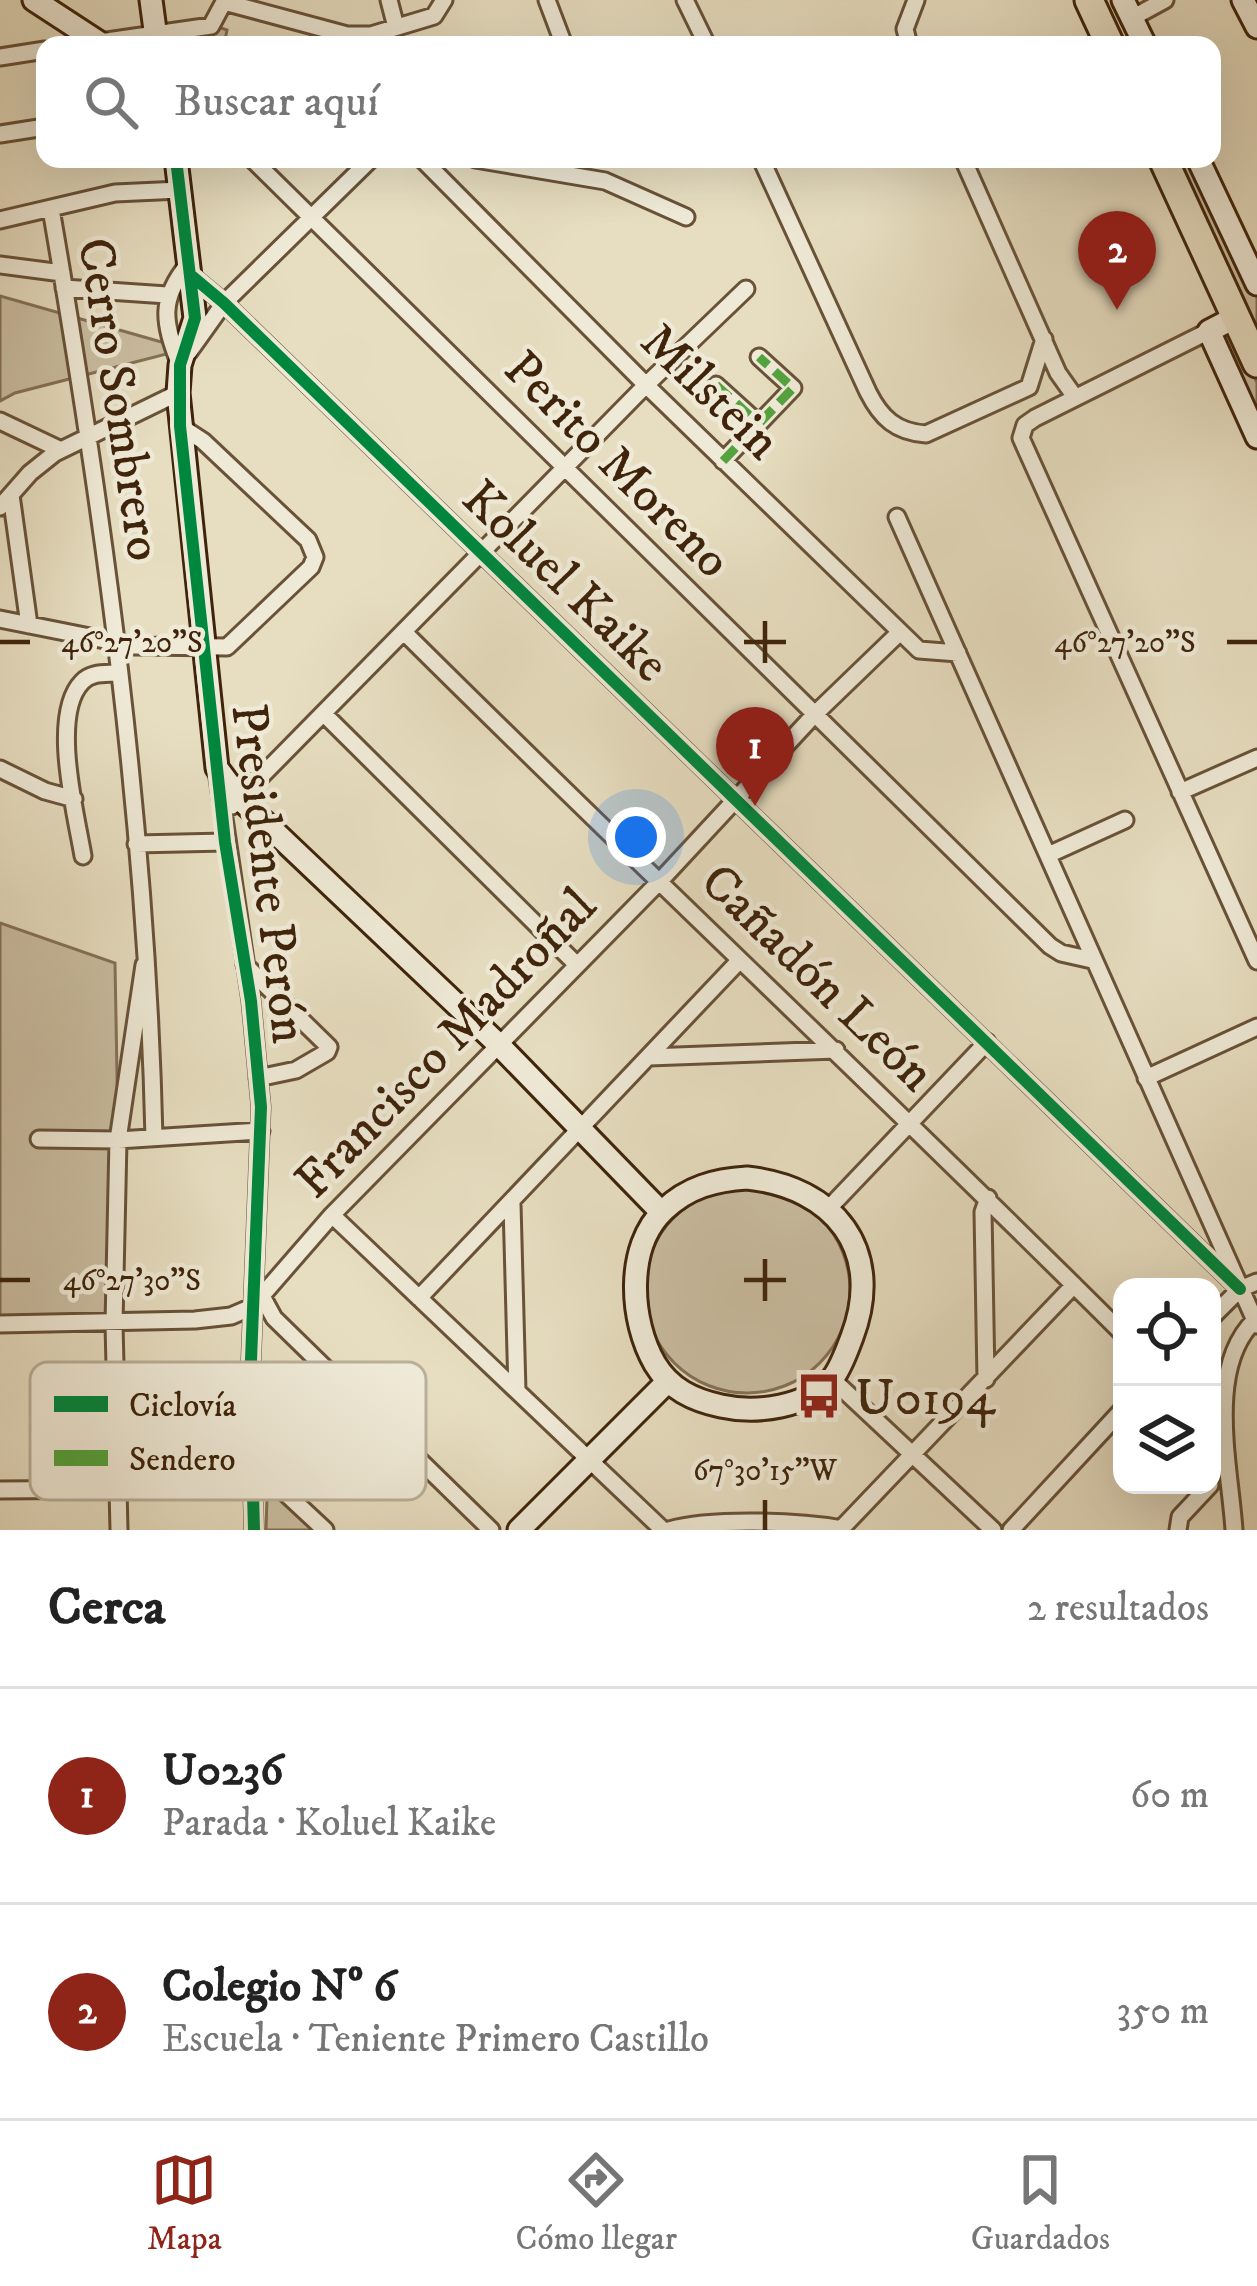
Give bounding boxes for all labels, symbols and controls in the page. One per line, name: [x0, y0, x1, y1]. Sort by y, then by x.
search box: [36, 36, 1221, 168]
icon: search: [78, 69, 144, 135]
text: Buscar aquí: [174, 74, 379, 130]
pin: 2: [1078, 211, 1156, 310]
street label: Cerro Sombrero: [62, 233, 176, 565]
street label: Milstein: [627, 310, 793, 474]
street label: Perito Moreno: [490, 338, 744, 592]
street label: Koluel Kaike: [448, 468, 682, 697]
text: 46°27'20"S: [61, 625, 203, 662]
text: 46°27'20"S: [1054, 625, 1196, 662]
street label: Presidente Perón: [215, 700, 321, 1047]
pin: 1: [716, 707, 794, 806]
your location: [606, 807, 666, 867]
street label: Cañadón León: [686, 851, 947, 1106]
street label: Francisco Madroñal: [282, 875, 611, 1213]
text: 46°27'30"S: [63, 1263, 201, 1300]
map controls: [1113, 1278, 1221, 1494]
button: locate: [1113, 1278, 1221, 1386]
legend: [30, 1362, 426, 1500]
place label: U0194: [855, 1367, 997, 1431]
bus stop icon: U0194: [794, 1371, 844, 1421]
text: Ciclovía: [129, 1386, 236, 1427]
button: layers: [1113, 1386, 1221, 1494]
text: Sendero: [129, 1440, 236, 1481]
text: 67°30'15"W: [693, 1453, 838, 1490]
text: Cerca: [48, 1576, 165, 1640]
text: 2 resultados: [1027, 1584, 1209, 1633]
text: U0236: [162, 1743, 283, 1799]
text: 1: [80, 1771, 94, 1820]
text: 60 m: [1130, 1771, 1209, 1820]
text: Parada · Koluel Kaike: [162, 1799, 496, 1848]
text: Colegio Nº 6: [162, 1959, 397, 2015]
text: 2: [77, 1987, 97, 2036]
text: 350 m: [1116, 1987, 1209, 2036]
text: Escuela · Teniente Primero Castillo: [162, 2015, 709, 2064]
tab: Mapa: [147, 2147, 222, 2260]
tab: Cómo llegar: [515, 2147, 677, 2260]
tab: Guardados: [971, 2147, 1110, 2260]

